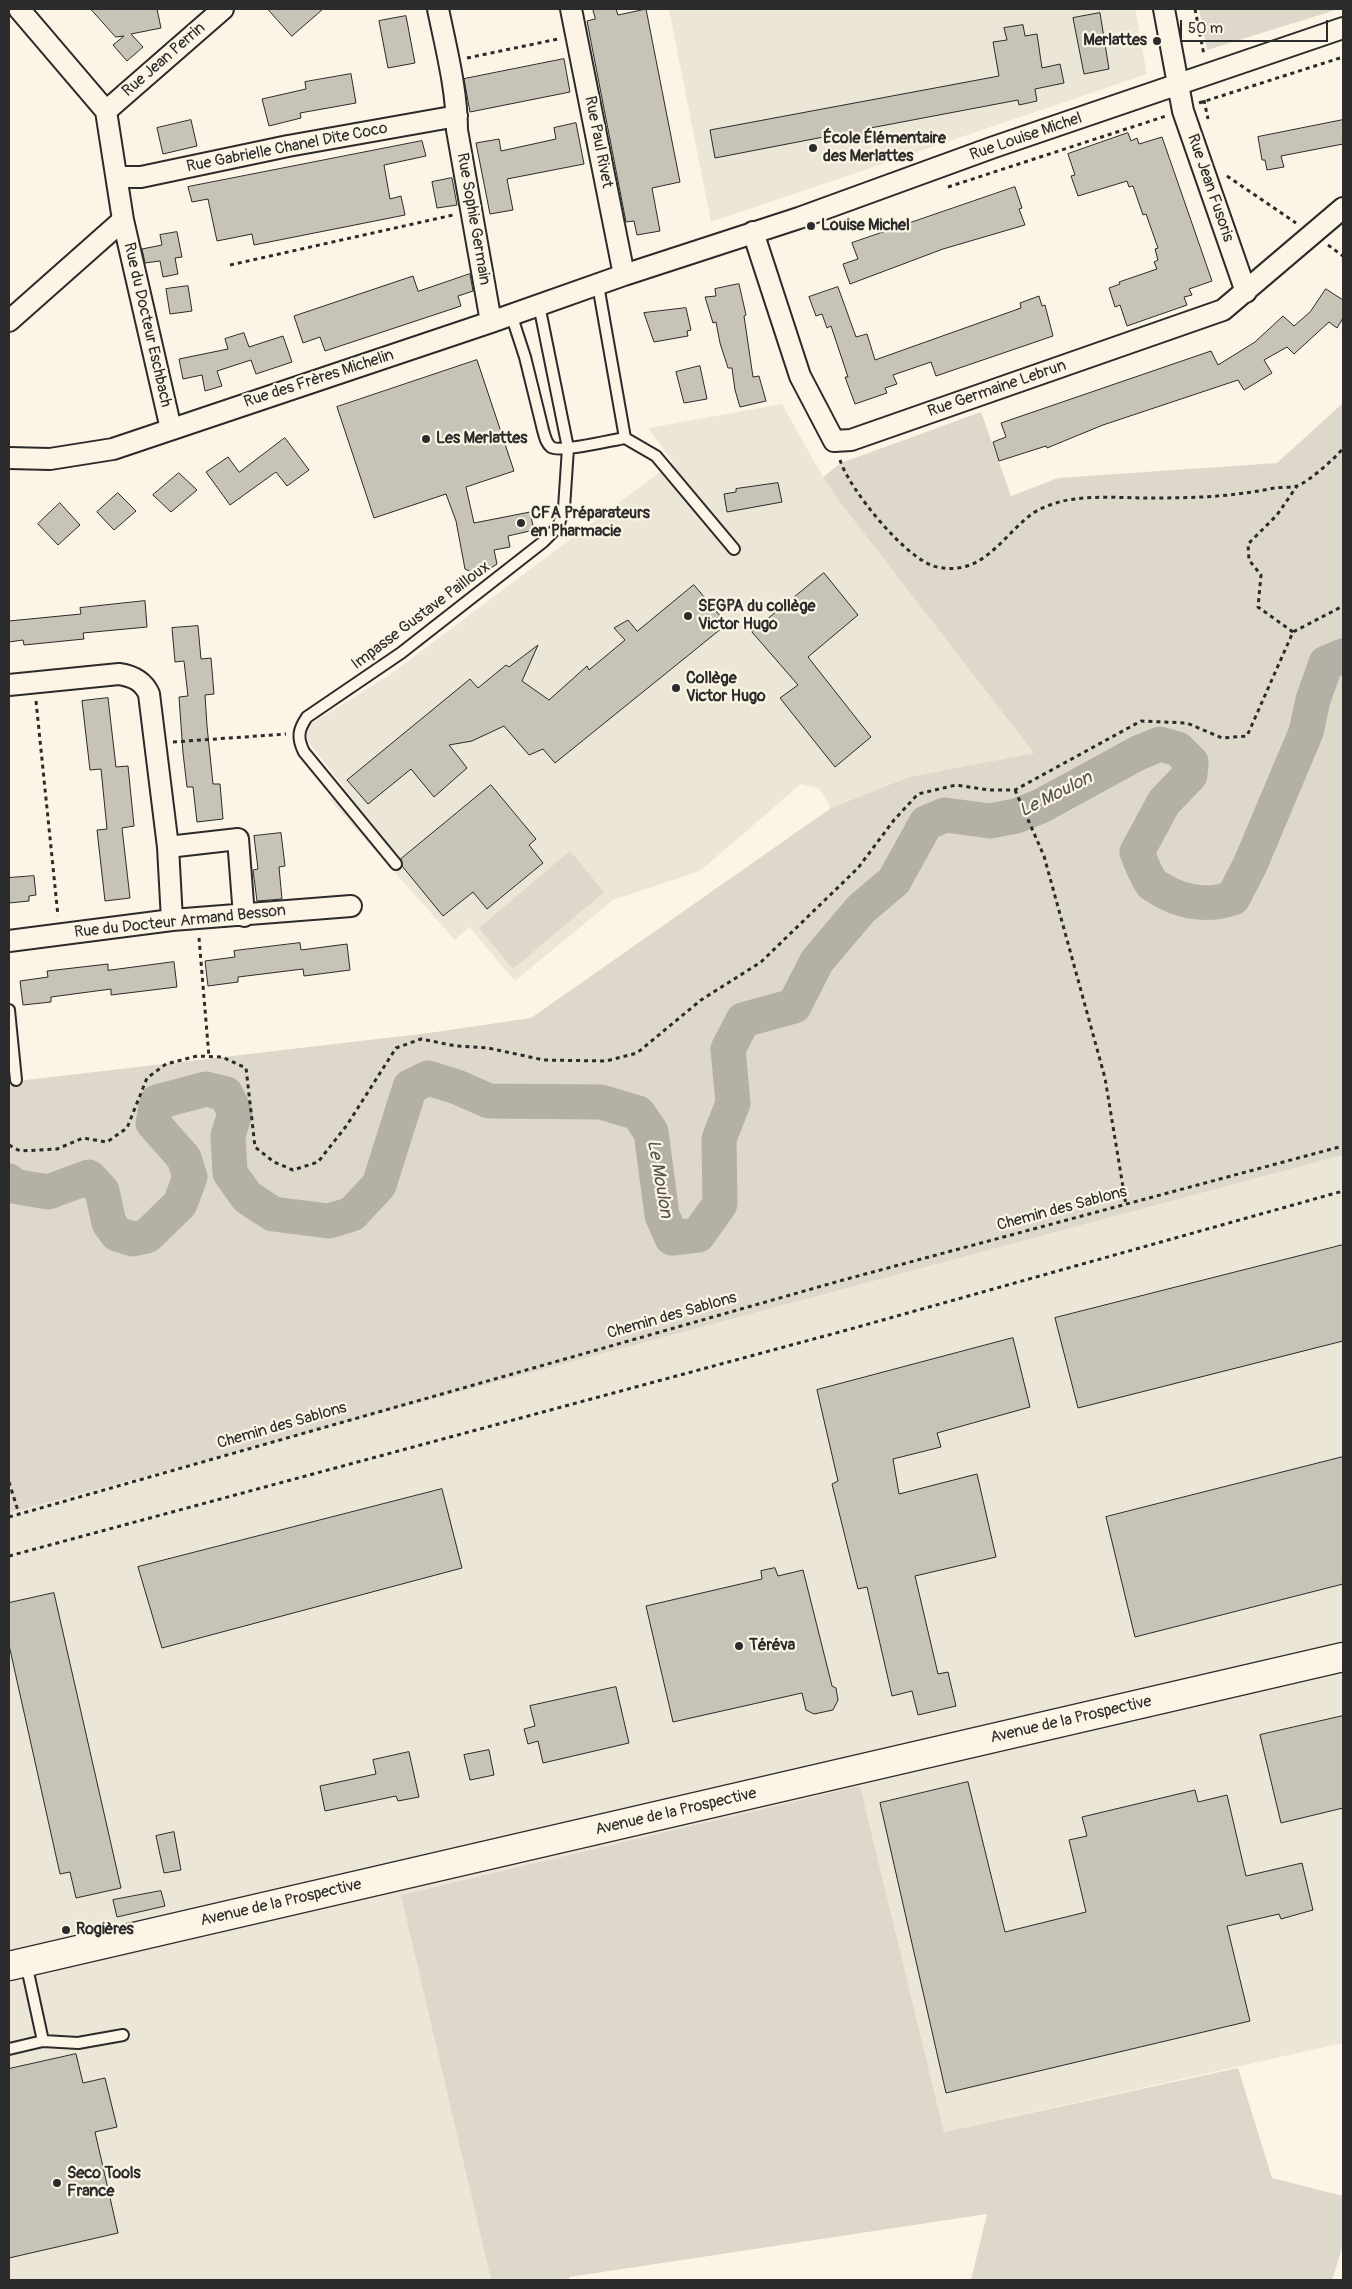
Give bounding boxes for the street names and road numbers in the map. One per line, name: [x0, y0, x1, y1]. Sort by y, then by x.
street label: Rue Jean Perrin: [119, 19, 209, 101]
street label: Rue Paul Rivet: [580, 94, 616, 190]
street label: Rue Louise Michel: [967, 109, 1085, 165]
street label: Rue Gabrielle Chanel Dite Coco: [185, 119, 389, 177]
street label: Rue Jean Fusoris: [1183, 132, 1237, 244]
street label: Rue Sophie Germain: [452, 151, 494, 287]
street label: Rue du Docteur Eschbach: [119, 241, 175, 409]
street label: Rue des Frères Michelin: [242, 346, 396, 412]
street label: Rue Germaine Lebrun: [925, 356, 1069, 422]
street label: Impasse Gustave Pailloux: [348, 558, 494, 674]
street label: Rue du Docteur Armand Besson: [73, 901, 287, 943]
street label: Chemin des Sablons: [995, 1182, 1129, 1236]
street label: Chemin des Sablons: [605, 1288, 739, 1344]
street label: Chemin des Sablons: [215, 1398, 349, 1454]
street label: Avenue de la Prospective: [989, 1692, 1153, 1748]
street label: Avenue de la Prospective: [594, 1784, 758, 1840]
street label: Avenue de la Prospective: [199, 1875, 363, 1931]

